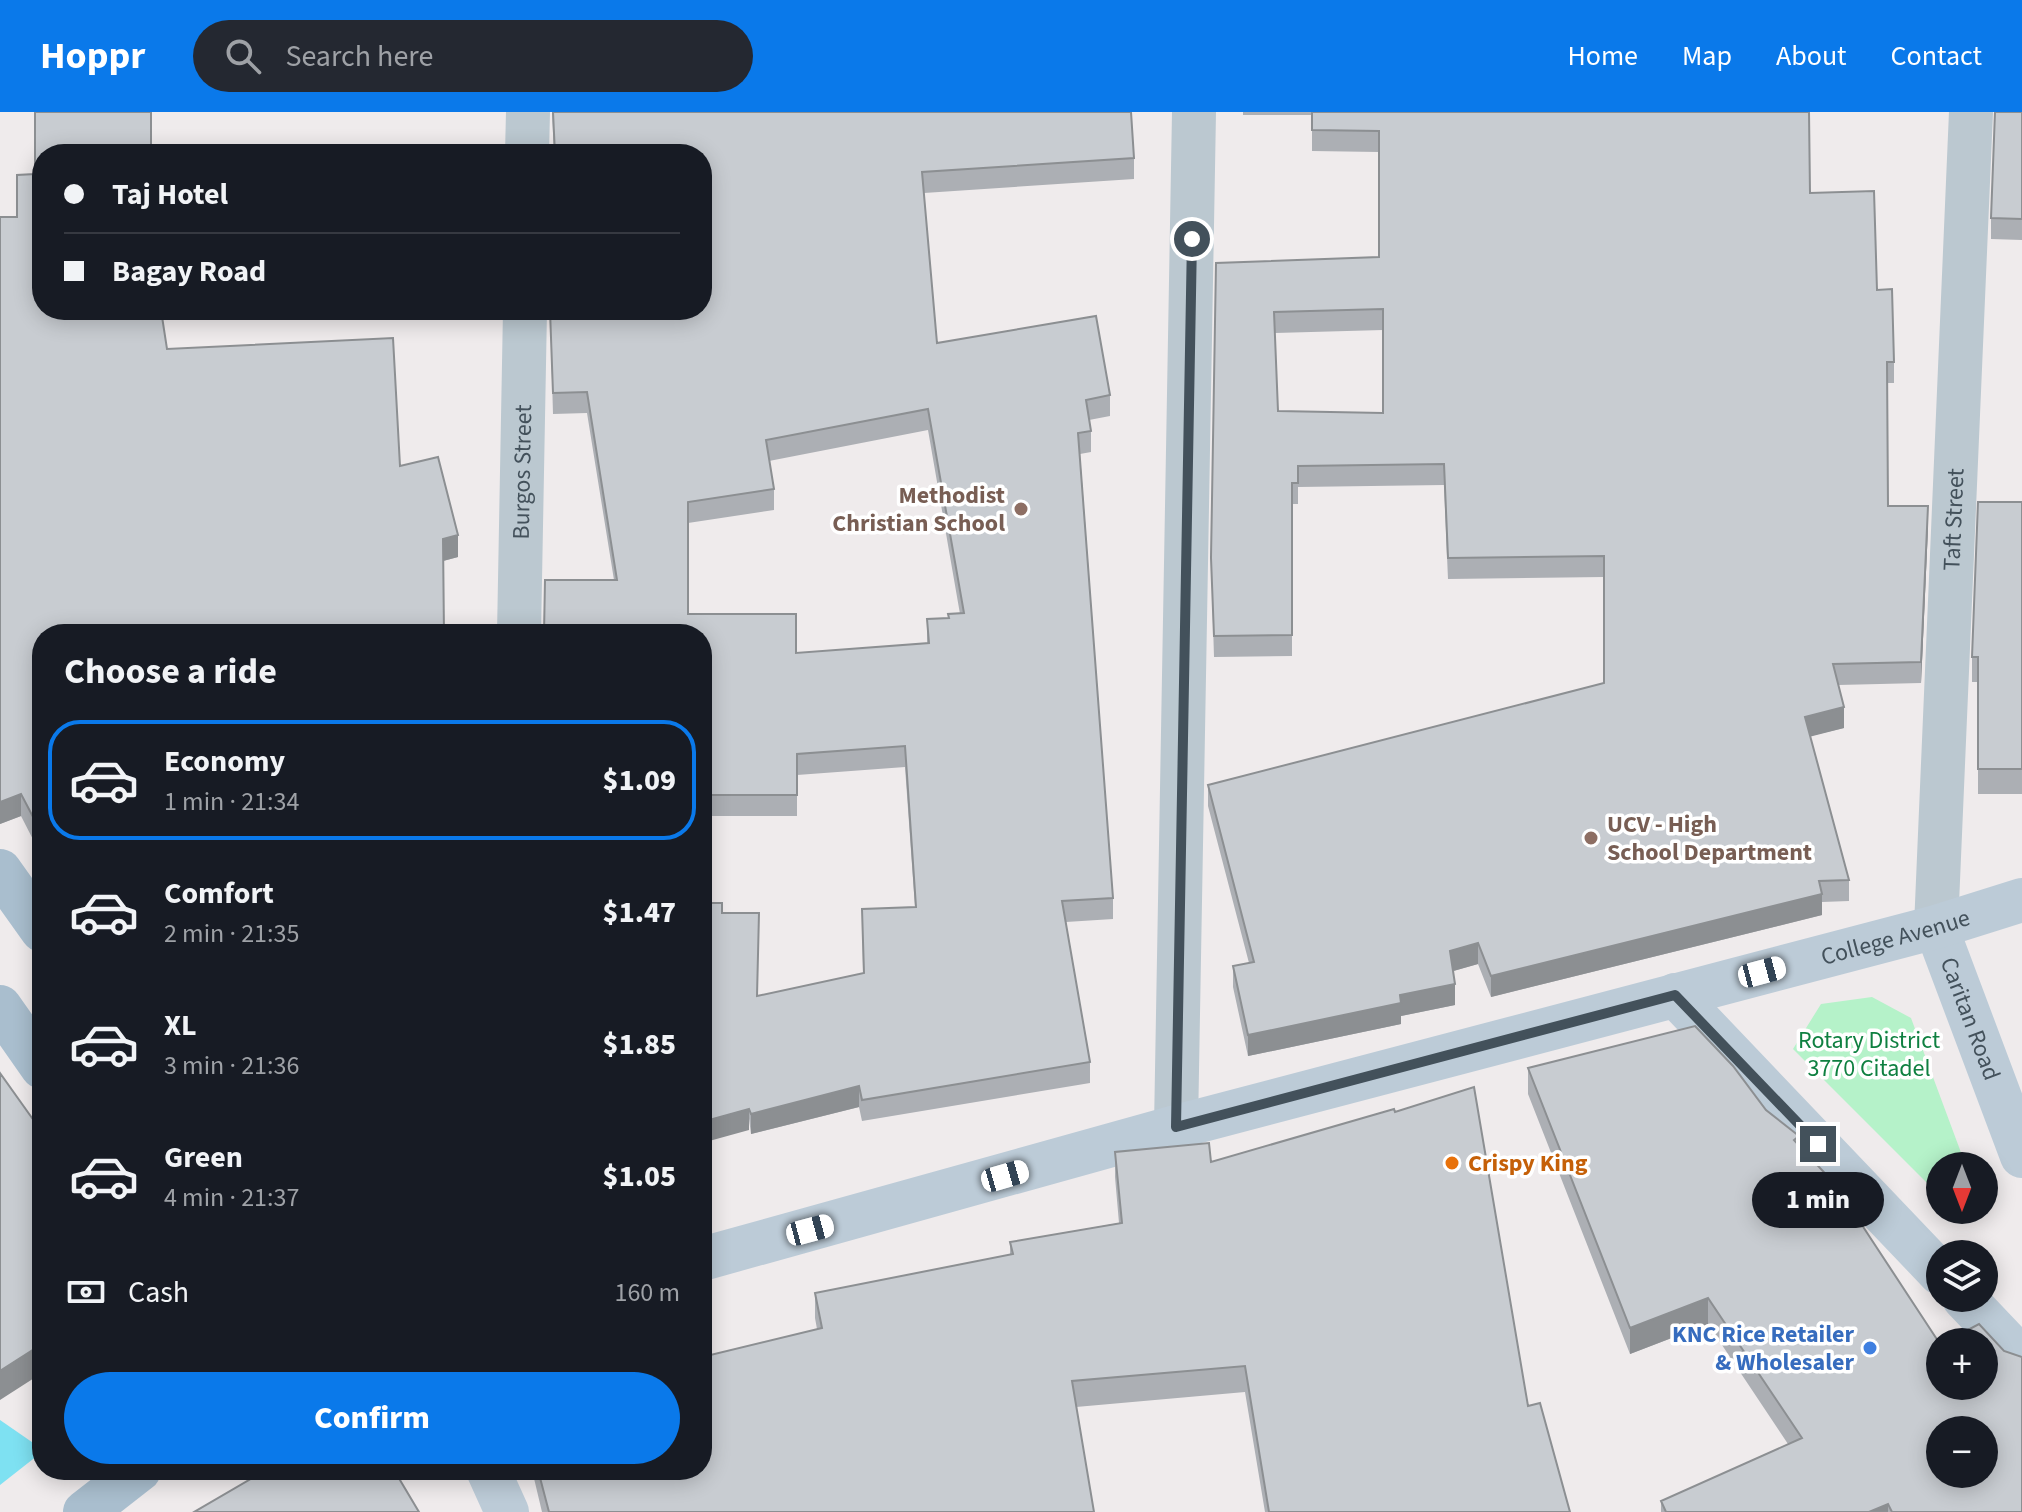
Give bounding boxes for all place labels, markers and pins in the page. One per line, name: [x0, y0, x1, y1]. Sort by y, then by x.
place label: Methodist Christian School: [832, 478, 1005, 541]
marker: Methodist Christian School: [1012, 500, 1030, 518]
place label: UCV - High School Department: [1607, 807, 1812, 870]
marker: UCV - High School Department: [1582, 829, 1600, 847]
place label: Crispy King: [1468, 1146, 1588, 1181]
marker: Crispy King: [1443, 1154, 1461, 1172]
place label: KNC Rice Retailer & Wholesaler: [1672, 1317, 1854, 1380]
marker: KNC Rice Retailer & Wholesaler: [1861, 1339, 1879, 1357]

